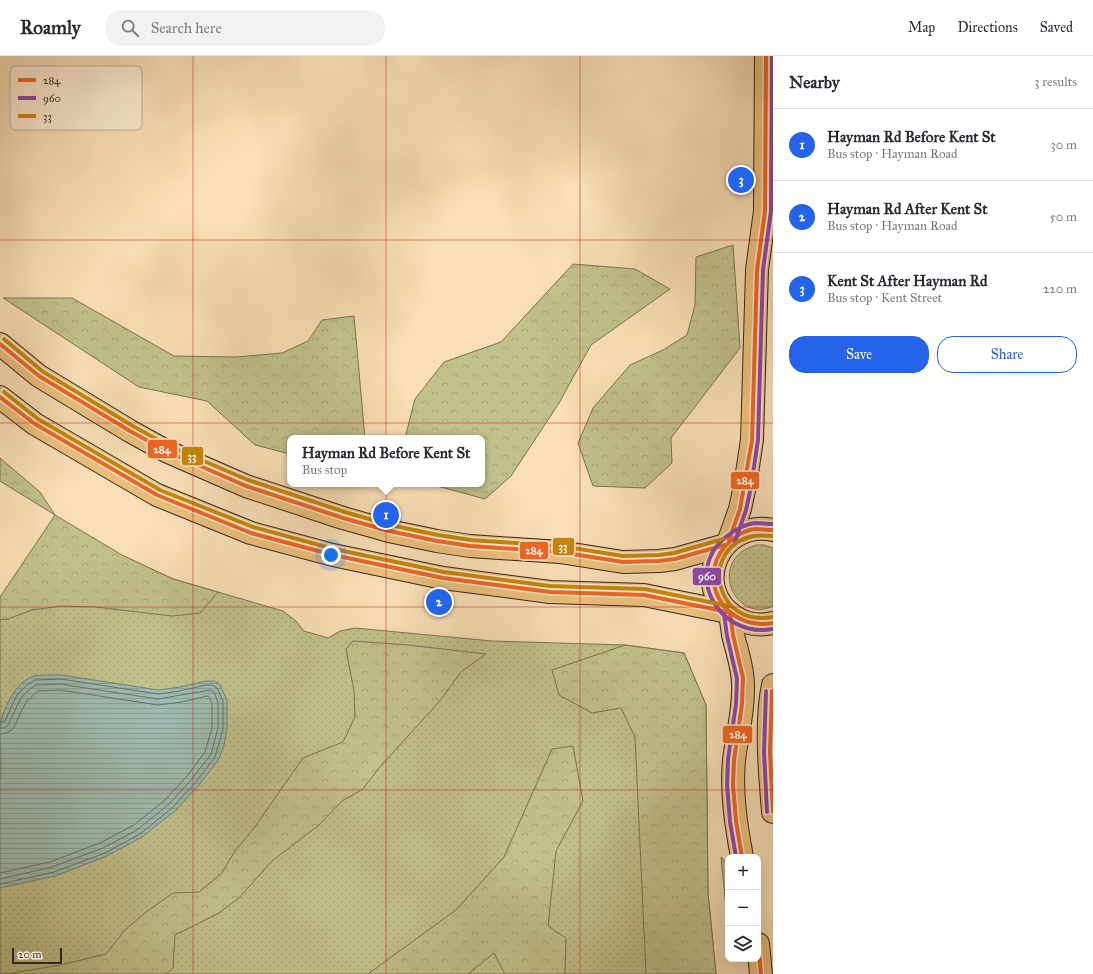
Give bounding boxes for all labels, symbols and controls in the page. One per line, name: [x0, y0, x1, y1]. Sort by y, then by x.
search box: [105, 10, 385, 46]
text: Roamly: [20, 16, 81, 39]
icon: search: [119, 17, 141, 39]
text: Search here: [151, 19, 222, 37]
text: Map: [908, 19, 935, 36]
text: Directions: [957, 19, 1018, 36]
text: Saved: [1040, 19, 1073, 36]
legend: [10, 66, 142, 130]
text: Nearby: [789, 72, 840, 93]
text: 284: [43, 74, 61, 87]
text: 3 results: [1034, 74, 1077, 90]
text: 960: [43, 92, 61, 105]
text: 33: [43, 110, 52, 123]
text: Hayman Rd Before Kent St: [827, 128, 996, 146]
text: 1: [799, 137, 805, 153]
text: 30 m: [1051, 137, 1077, 153]
text: Bus stop · Hayman Road: [827, 146, 958, 162]
pin: 3: [728, 165, 754, 195]
text: Hayman Rd After Kent St: [827, 200, 988, 218]
text: 2: [799, 209, 805, 225]
text: 50 m: [1050, 209, 1077, 225]
text: Bus stop · Hayman Road: [827, 218, 958, 234]
text: Kent St After Hayman Rd: [827, 272, 988, 290]
text: 3: [799, 281, 805, 297]
text: 220 m: [1043, 281, 1077, 297]
text: Bus stop · Kent Street: [827, 290, 942, 306]
button: Save: [789, 336, 929, 373]
button: Share: [937, 336, 1077, 373]
popup: [287, 435, 485, 487]
line badge: 284: [147, 439, 178, 459]
text: 284: [153, 443, 172, 457]
text: Hayman Rd Before Kent St: [302, 444, 470, 462]
line badge: 33: [181, 446, 204, 466]
text: 33: [188, 450, 196, 464]
text: Bus stop: [302, 462, 347, 478]
line badge: 284: [730, 471, 760, 490]
text: 284: [736, 474, 755, 488]
pin: 1: [373, 500, 399, 530]
line badge: 33: [552, 537, 575, 556]
text: 33: [559, 540, 567, 554]
line badge: 284: [519, 541, 549, 560]
text: 284: [525, 544, 544, 558]
your location: [321, 545, 341, 565]
line badge: 960: [692, 567, 722, 586]
text: 960: [698, 570, 717, 584]
pin: 2: [426, 587, 452, 617]
line badge: 284: [722, 725, 753, 744]
text: 284: [729, 728, 748, 742]
map controls: [725, 854, 761, 962]
button: +: [725, 854, 761, 890]
button: −: [725, 890, 761, 926]
button: layers: [725, 926, 761, 962]
scale bar: [12, 946, 62, 965]
text: 20 m: [18, 948, 41, 961]

